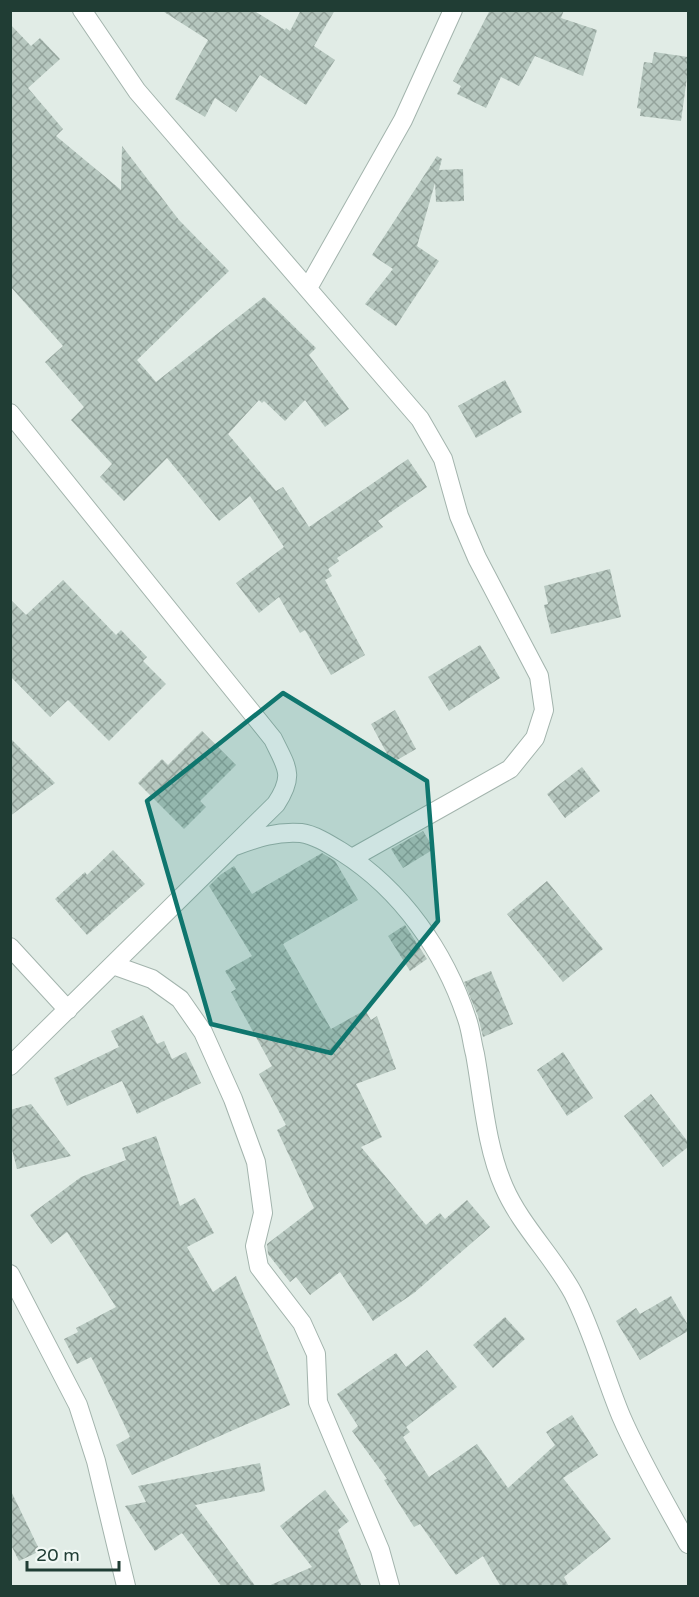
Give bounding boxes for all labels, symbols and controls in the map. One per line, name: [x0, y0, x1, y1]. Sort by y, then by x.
scale bar: [27, 1534, 118, 1572]
text: 20 m: [36, 1544, 80, 1566]

